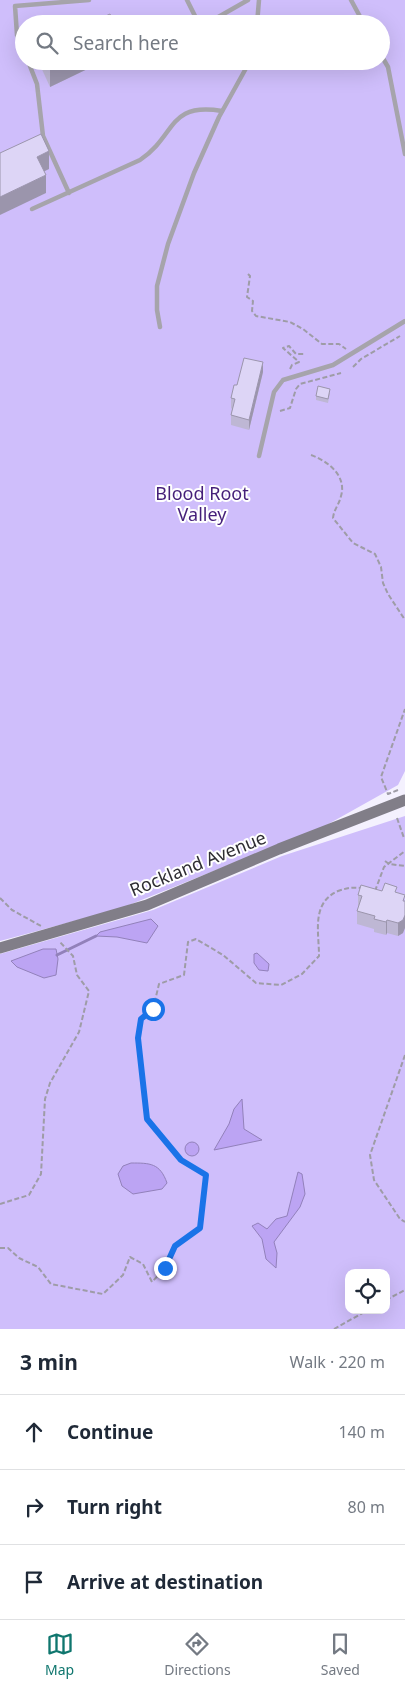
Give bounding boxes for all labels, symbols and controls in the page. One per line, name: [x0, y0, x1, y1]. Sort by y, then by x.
search box: [15, 15, 390, 70]
icon: search: [33, 29, 61, 57]
text: Search here: [73, 30, 179, 56]
park label: Blood Root Valley: [155, 481, 249, 526]
street label: Rockland Avenue: [126, 825, 269, 901]
route start: [142, 998, 165, 1021]
route end: [154, 1257, 177, 1280]
map controls: [345, 1269, 390, 1314]
button: locate: [345, 1269, 390, 1314]
text: 3 min: [20, 1348, 78, 1376]
text: Walk · 220 m: [290, 1351, 385, 1373]
icon: ahead: [20, 1418, 48, 1446]
text: Continue: [67, 1419, 153, 1445]
text: 140 m: [338, 1421, 385, 1443]
icon: right: [20, 1493, 48, 1521]
text: Turn right: [67, 1494, 162, 1520]
text: 80 m: [348, 1496, 385, 1518]
icon: arrive: [20, 1568, 48, 1596]
text: Arrive at destination: [67, 1569, 263, 1595]
tab: Map: [45, 1630, 74, 1679]
tab: Directions: [164, 1630, 231, 1679]
tab: Saved: [321, 1630, 360, 1679]

